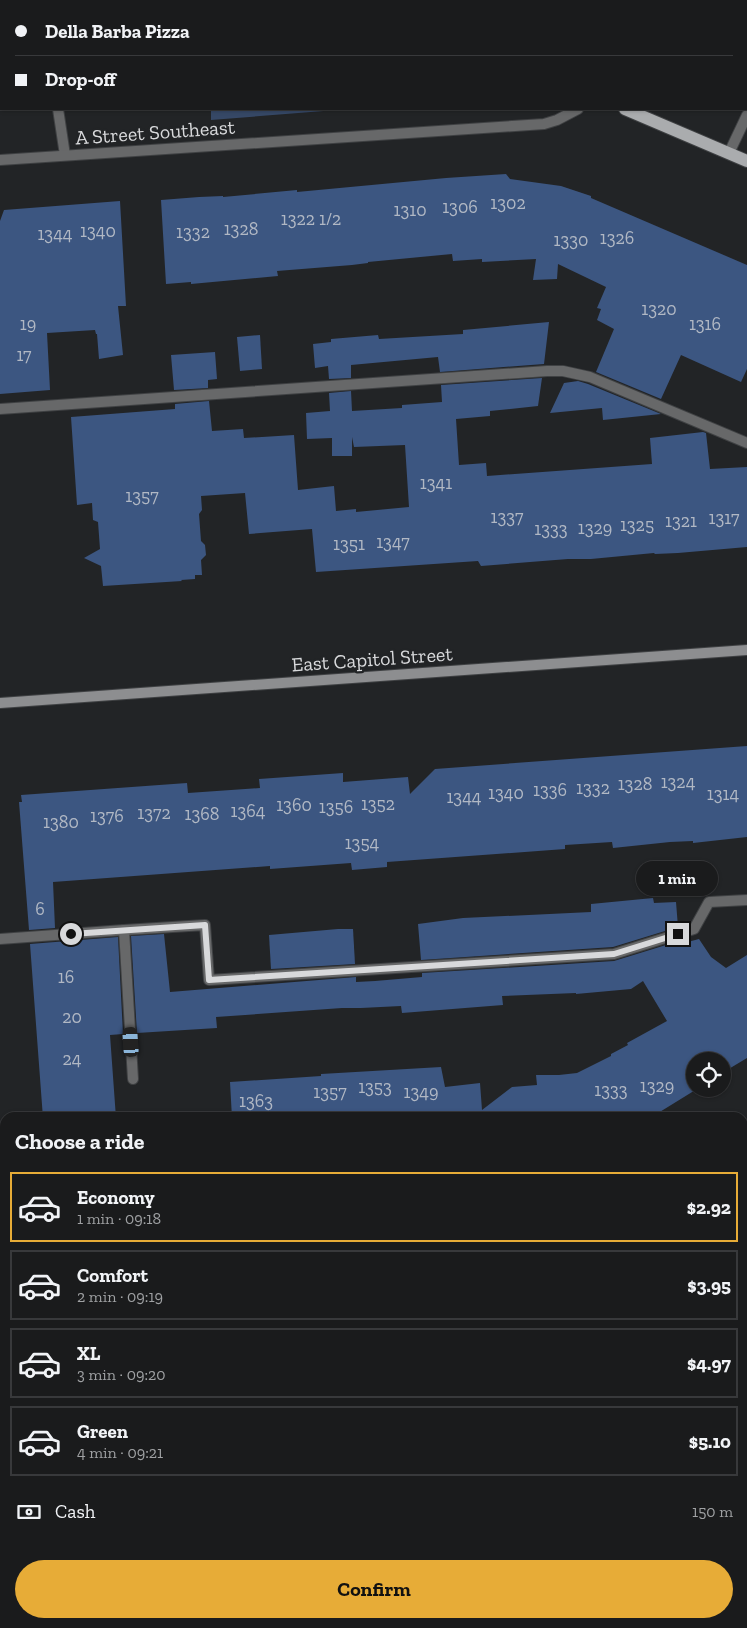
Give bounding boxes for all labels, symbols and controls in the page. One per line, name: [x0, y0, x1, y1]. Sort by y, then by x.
text: Della Barba Pizza: [45, 20, 190, 43]
text: Drop-off: [45, 68, 116, 91]
street label: A Street Southeast: [74, 114, 236, 150]
house number: 1302: [490, 192, 526, 214]
house number: 1306: [442, 196, 478, 218]
house number: 1310: [393, 199, 427, 221]
house number: 1322 1/2: [281, 208, 341, 230]
house number: 1328: [224, 218, 258, 240]
house number: 1340: [80, 220, 116, 242]
house number: 1332: [176, 221, 210, 243]
house number: 1344: [37, 223, 73, 245]
house number: 1326: [600, 227, 634, 249]
house number: 1330: [554, 229, 588, 251]
house number: 1320: [641, 298, 677, 320]
house number: 19: [20, 313, 36, 335]
house number: 1316: [689, 313, 721, 335]
house number: 17: [16, 344, 32, 366]
house number: 1341: [420, 472, 452, 494]
house number: 1357: [125, 485, 159, 507]
house number: 1337: [490, 506, 524, 528]
house number: 1317: [709, 507, 740, 529]
house number: 1321: [665, 510, 697, 532]
house number: 1325: [620, 514, 654, 536]
house number: 1329: [578, 517, 612, 539]
house number: 1333: [534, 518, 568, 540]
house number: 1347: [376, 531, 410, 553]
house number: 1351: [333, 533, 365, 555]
street label: East Capitol Street: [291, 641, 454, 677]
house number: 1324: [661, 771, 696, 793]
house number: 1328: [618, 773, 652, 795]
house number: 1332: [576, 777, 610, 799]
house number: 1336: [533, 779, 567, 801]
house number: 1340: [488, 782, 524, 804]
house number: 1314: [707, 783, 739, 805]
house number: 1344: [446, 786, 482, 808]
house number: 1352: [361, 793, 395, 815]
house number: 1360: [276, 794, 312, 816]
house number: 1356: [319, 796, 353, 818]
house number: 1364: [231, 800, 266, 822]
house number: 1372: [137, 802, 171, 824]
house number: 1368: [185, 803, 219, 825]
house number: 1376: [90, 805, 124, 827]
house number: 1380: [43, 811, 79, 833]
house number: 1354: [345, 832, 380, 854]
callout: 1 min: [637, 862, 719, 896]
text: 1 min: [658, 869, 696, 888]
house number: 6: [35, 898, 45, 920]
route start: [60, 923, 82, 945]
route end: [667, 923, 689, 945]
house number: 16: [58, 966, 74, 988]
house number: 20: [62, 1006, 82, 1028]
car: [122, 1027, 139, 1057]
house number: 24: [63, 1048, 82, 1070]
map controls: [686, 1052, 731, 1097]
button: locate: [686, 1052, 731, 1097]
house number: 1329: [640, 1075, 674, 1097]
house number: 1353: [358, 1076, 392, 1098]
house number: 1333: [594, 1079, 628, 1101]
house number: 1357: [313, 1081, 347, 1103]
house number: 1349: [404, 1081, 439, 1103]
house number: 1363: [239, 1090, 273, 1112]
text: Choose a ride: [15, 1128, 145, 1155]
icon: car: [17, 1185, 62, 1230]
text: Economy: [77, 1186, 155, 1209]
text: $2.92: [687, 1196, 731, 1219]
text: 1 min · 09:18: [77, 1209, 161, 1228]
icon: car: [17, 1263, 62, 1308]
text: Comfort: [77, 1264, 148, 1287]
text: $3.95: [687, 1274, 731, 1297]
text: 2 min · 09:19: [77, 1287, 163, 1306]
icon: car: [17, 1341, 62, 1386]
text: XL: [77, 1342, 100, 1365]
text: $4.97: [687, 1352, 731, 1375]
text: 3 min · 09:20: [77, 1365, 165, 1384]
icon: car: [17, 1419, 62, 1464]
text: Green: [77, 1420, 128, 1443]
text: $5.10: [689, 1430, 731, 1453]
text: 4 min · 09:21: [77, 1443, 163, 1462]
icon: cash: [15, 1498, 43, 1526]
text: Cash: [55, 1500, 95, 1523]
text: 150 m: [692, 1502, 733, 1521]
button: Confirm: [15, 1560, 733, 1618]

